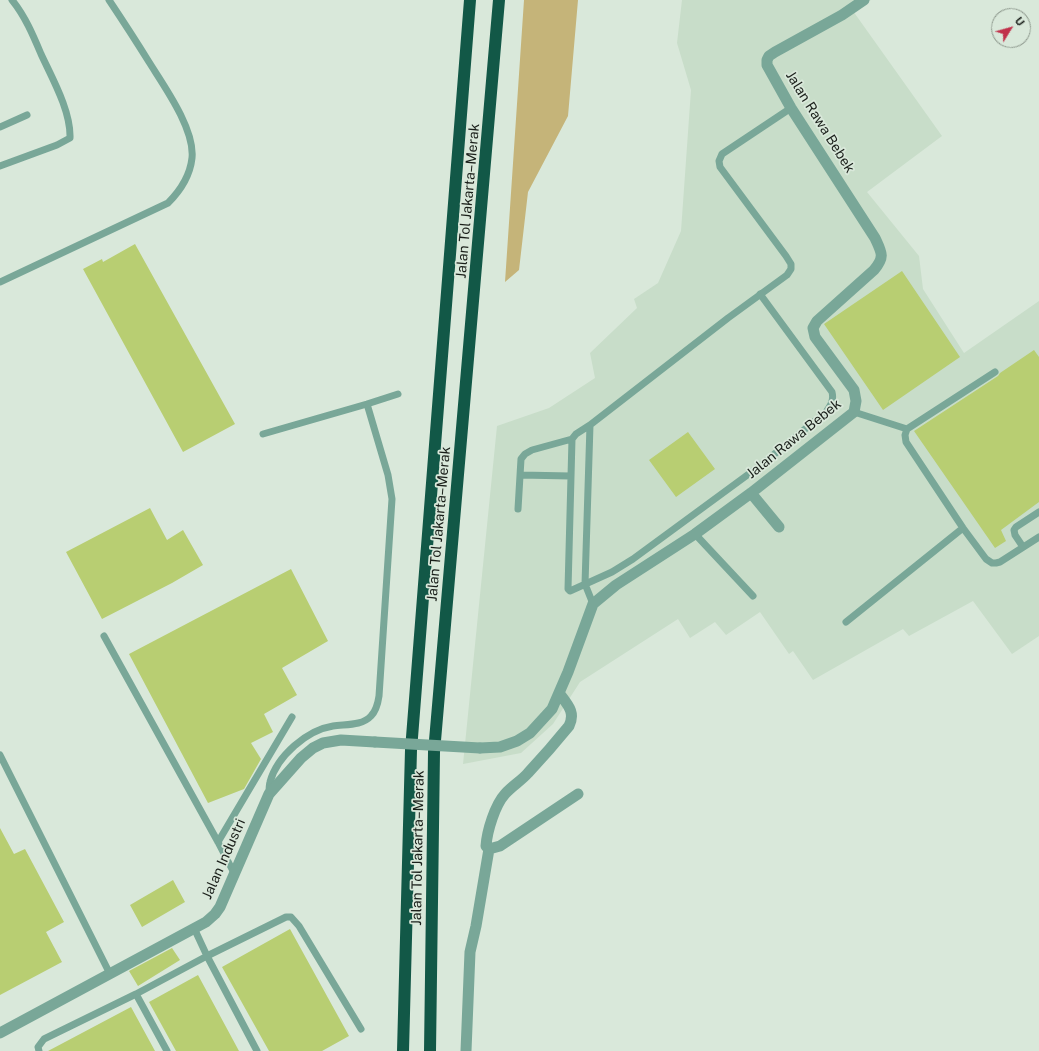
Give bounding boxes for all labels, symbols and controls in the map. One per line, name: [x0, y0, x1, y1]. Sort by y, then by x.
north arrow: [991, 8, 1031, 48]
text: U: [1013, 15, 1027, 28]
street label: Jalan Rawa Bebek: [782, 68, 858, 176]
street label: Jalan Tol Jakarta–Merak: [453, 123, 483, 279]
street label: Jalan Rawa Bebek: [743, 396, 845, 482]
street label: Jalan Tol Jakarta–Merak: [424, 446, 454, 602]
street label: Jalan Tol Jakarta–Merak: [408, 770, 428, 926]
street label: Jalan Industri: [199, 816, 249, 902]

